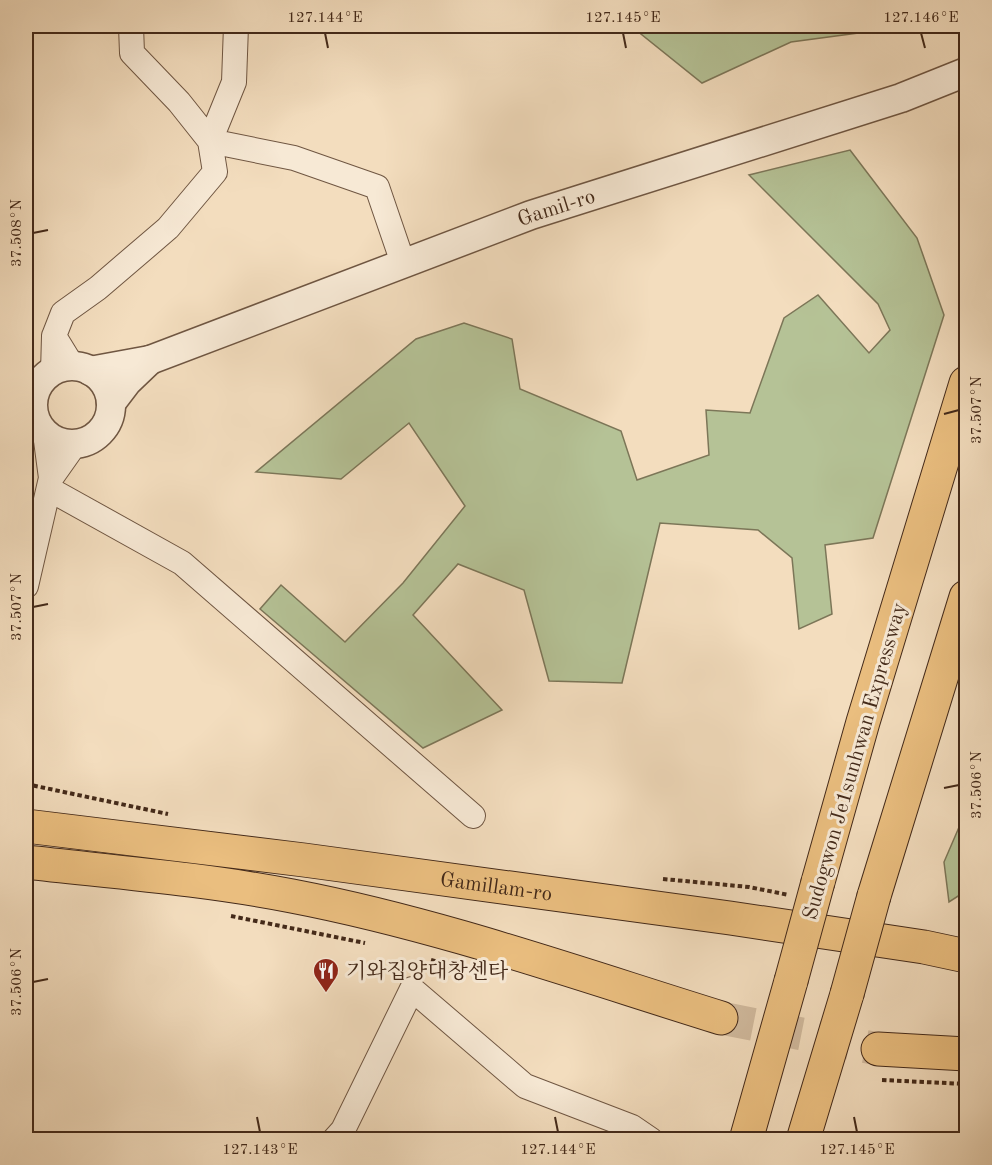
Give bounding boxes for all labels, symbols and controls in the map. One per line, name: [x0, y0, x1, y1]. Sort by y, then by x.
text: 127.144°E: [287, 11, 363, 26]
text: 127.145°E: [585, 11, 661, 26]
text: 127.146°E: [883, 11, 959, 26]
street label: Gamil-ro: [515, 186, 598, 231]
text: 37.508°N: [10, 199, 25, 267]
text: 37.507°N: [970, 376, 985, 444]
text: 37.507°N: [10, 573, 25, 641]
street label: Sudogwon Je1sunhwan Expressway: [800, 600, 911, 922]
text: 37.506°N: [970, 751, 985, 819]
street label: Gamillam-ro: [439, 870, 553, 906]
text: 37.506°N: [10, 948, 25, 1016]
restaurant icon: 기와집양대창센타: [311, 956, 341, 994]
place label: 기와집양대창센타: [346, 960, 509, 983]
text: 127.143°E: [222, 1143, 298, 1158]
text: 127.144°E: [520, 1143, 596, 1158]
text: 127.145°E: [819, 1143, 895, 1158]

